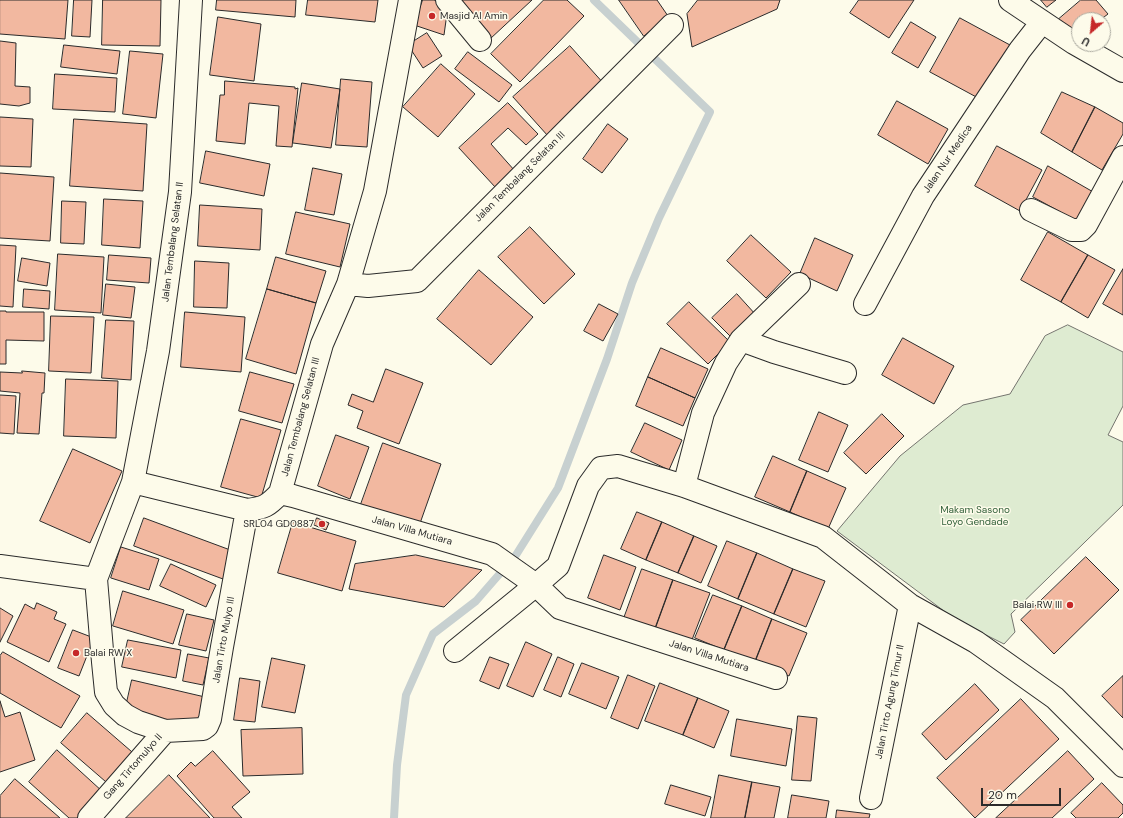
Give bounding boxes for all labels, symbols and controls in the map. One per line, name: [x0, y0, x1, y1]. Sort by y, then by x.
place label: Masjid Al Amin: [440, 10, 508, 22]
marker: Masjid Al Amin: [427, 11, 437, 21]
north arrow: [1071, 12, 1111, 52]
text: U: [1079, 34, 1092, 50]
street label: Jalan Nur Medica: [921, 123, 975, 195]
street label: Jalan Tembalang Selatan III: [472, 129, 568, 225]
street label: Jalan Tembalang Selatan II: [160, 181, 186, 303]
street label: Jalan Tembalang Selatan III: [279, 356, 323, 478]
park label: Makam Sasono Loyo Gendade: [940, 504, 1010, 528]
street label: Jalan Villa Mutiara: [370, 514, 454, 548]
place label: SRL04 GD0887: [243, 518, 314, 530]
marker: SRL04 GD0887: [317, 519, 327, 529]
street label: Jalan Tirto Mulyo III: [210, 596, 238, 684]
place label: Balai RW III: [1013, 599, 1062, 611]
marker: Balai RW III: [1065, 600, 1075, 610]
street label: Jalan Villa Mutiara: [668, 637, 750, 675]
street label: Jalan Tirto Agung Timur II: [873, 644, 907, 760]
place label: Balai RW X: [84, 647, 132, 659]
marker: Balai RW X: [71, 648, 81, 658]
street label: Gang Tirtomulyo II: [101, 731, 165, 803]
scale bar: [983, 780, 1063, 806]
text: 20 m: [988, 787, 1017, 803]

